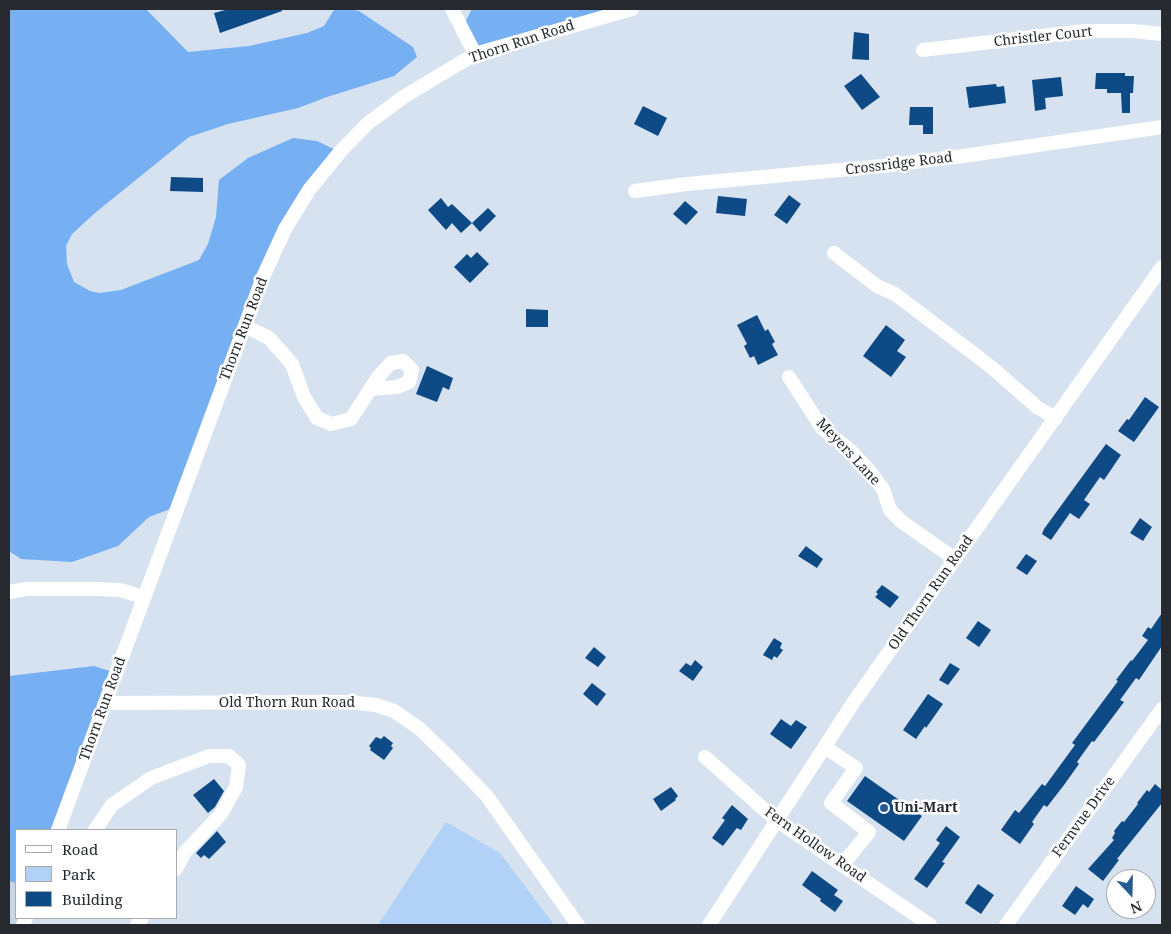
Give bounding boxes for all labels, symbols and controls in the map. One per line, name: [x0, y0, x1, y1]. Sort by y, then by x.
street label: Thorn Run Road: [467, 17, 577, 67]
street label: Christler Court: [993, 23, 1093, 51]
street label: Crossridge Road: [844, 149, 954, 179]
street label: Thorn Run Road: [217, 275, 271, 383]
street label: Meyers Lane: [813, 415, 883, 489]
street label: Old Thorn Run Road: [885, 532, 977, 654]
street label: Thorn Run Road: [76, 655, 130, 763]
street label: Old Thorn Run Road: [219, 695, 355, 711]
street label: Fernvue Drive: [1049, 773, 1119, 861]
place label: Uni-Mart: [894, 800, 958, 816]
marker: Uni-Mart: [878, 802, 890, 814]
street label: Fern Hollow Road: [761, 804, 869, 886]
legend: [15, 829, 178, 919]
text: Road: [62, 839, 98, 859]
text: Park: [62, 864, 95, 884]
north arrow: [1106, 869, 1156, 919]
text: Building: [62, 889, 123, 909]
text: N: [1128, 897, 1145, 918]

